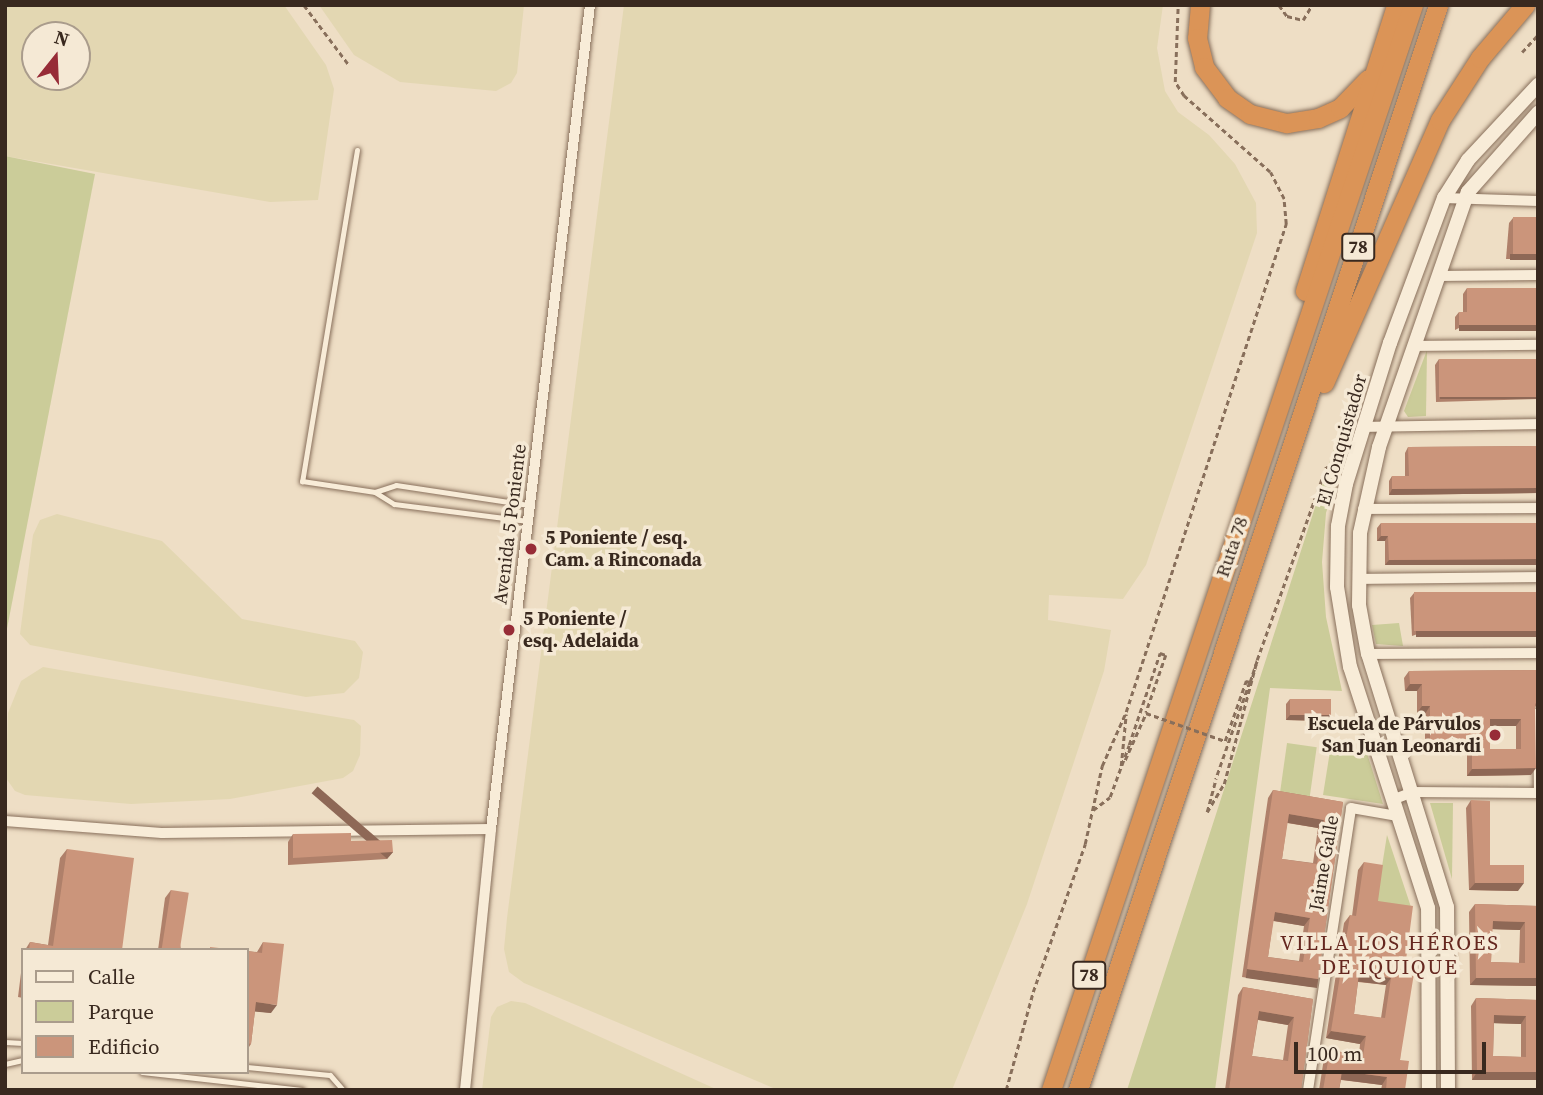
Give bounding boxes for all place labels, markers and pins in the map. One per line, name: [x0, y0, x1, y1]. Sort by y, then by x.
place label: 5 Poniente / esq. Cam. a Rinconada: [545, 527, 702, 571]
marker: 5 Poniente / esq. Cam. a Rinconada: [523, 541, 539, 557]
place label: 5 Poniente / esq. Adelaida: [523, 608, 639, 652]
marker: 5 Poniente / esq. Adelaida: [501, 622, 517, 638]
place label: Escuela de Párvulos San Juan Leonardi: [1307, 713, 1481, 757]
marker: Escuela de Párvulos San Juan Leonardi: [1487, 727, 1503, 743]

